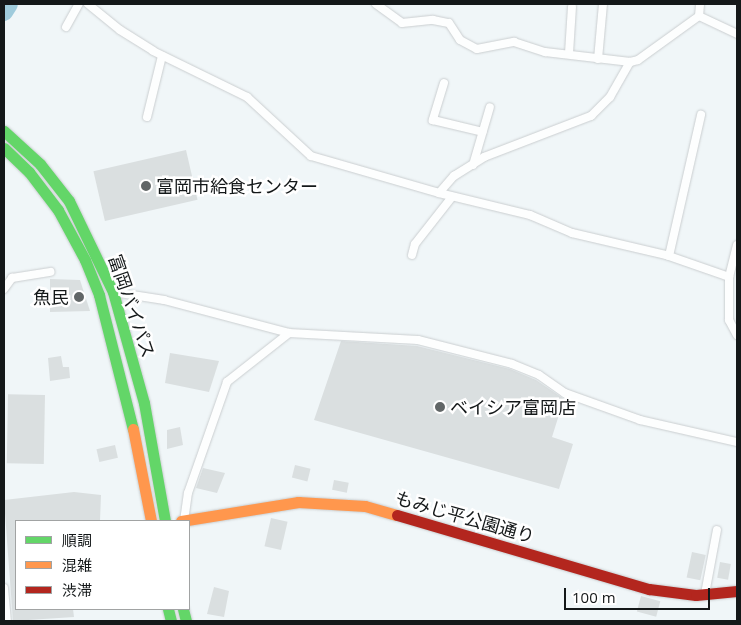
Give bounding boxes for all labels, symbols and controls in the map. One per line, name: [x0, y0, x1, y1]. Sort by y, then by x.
place label: 富岡市給食センター: [156, 175, 318, 197]
marker: 富岡市給食センター: [140, 180, 152, 192]
street label: 富岡バイパス: [104, 251, 160, 361]
place label: 魚民: [33, 286, 69, 308]
marker: 魚民: [73, 291, 85, 303]
place label: ベイシア富岡店: [450, 396, 576, 418]
marker: ベイシア富岡店: [434, 401, 446, 413]
street label: もみじ平公園通り: [393, 487, 537, 547]
legend: [15, 520, 190, 610]
text: 順調: [62, 530, 92, 550]
text: 混雑: [62, 555, 92, 575]
scale bar: [566, 578, 712, 610]
text: 渋滞: [62, 580, 92, 600]
text: 100 m: [572, 587, 616, 607]

